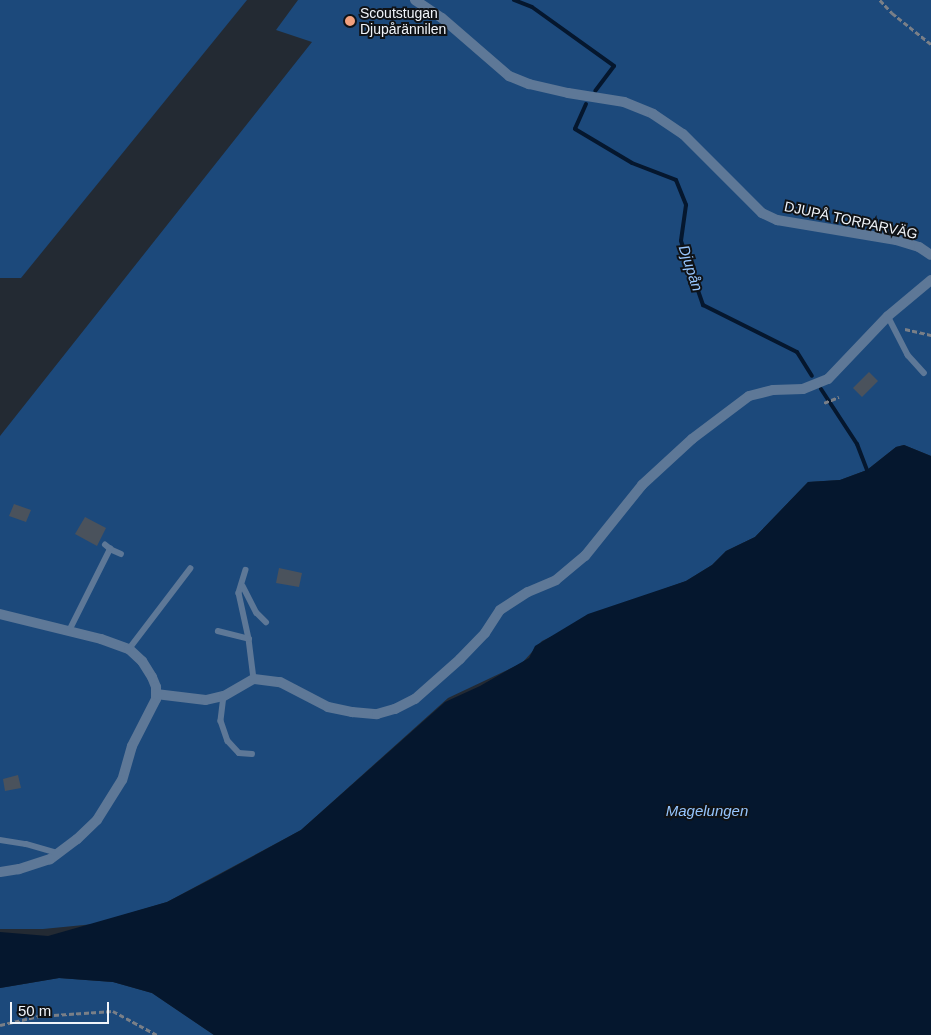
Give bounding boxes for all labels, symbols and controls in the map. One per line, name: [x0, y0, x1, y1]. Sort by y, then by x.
place label: Scoutstugan Djupårännilen: [360, 5, 446, 38]
marker: Scoutstugan Djupårännilen: [344, 15, 356, 27]
street label: DJUPÅ TORPARVÄG: [783, 198, 919, 242]
water label: Djupån: [675, 243, 707, 293]
water label: Magelungen: [666, 802, 748, 820]
scale bar: [12, 992, 111, 1024]
text: 50 m: [18, 1002, 51, 1019]

